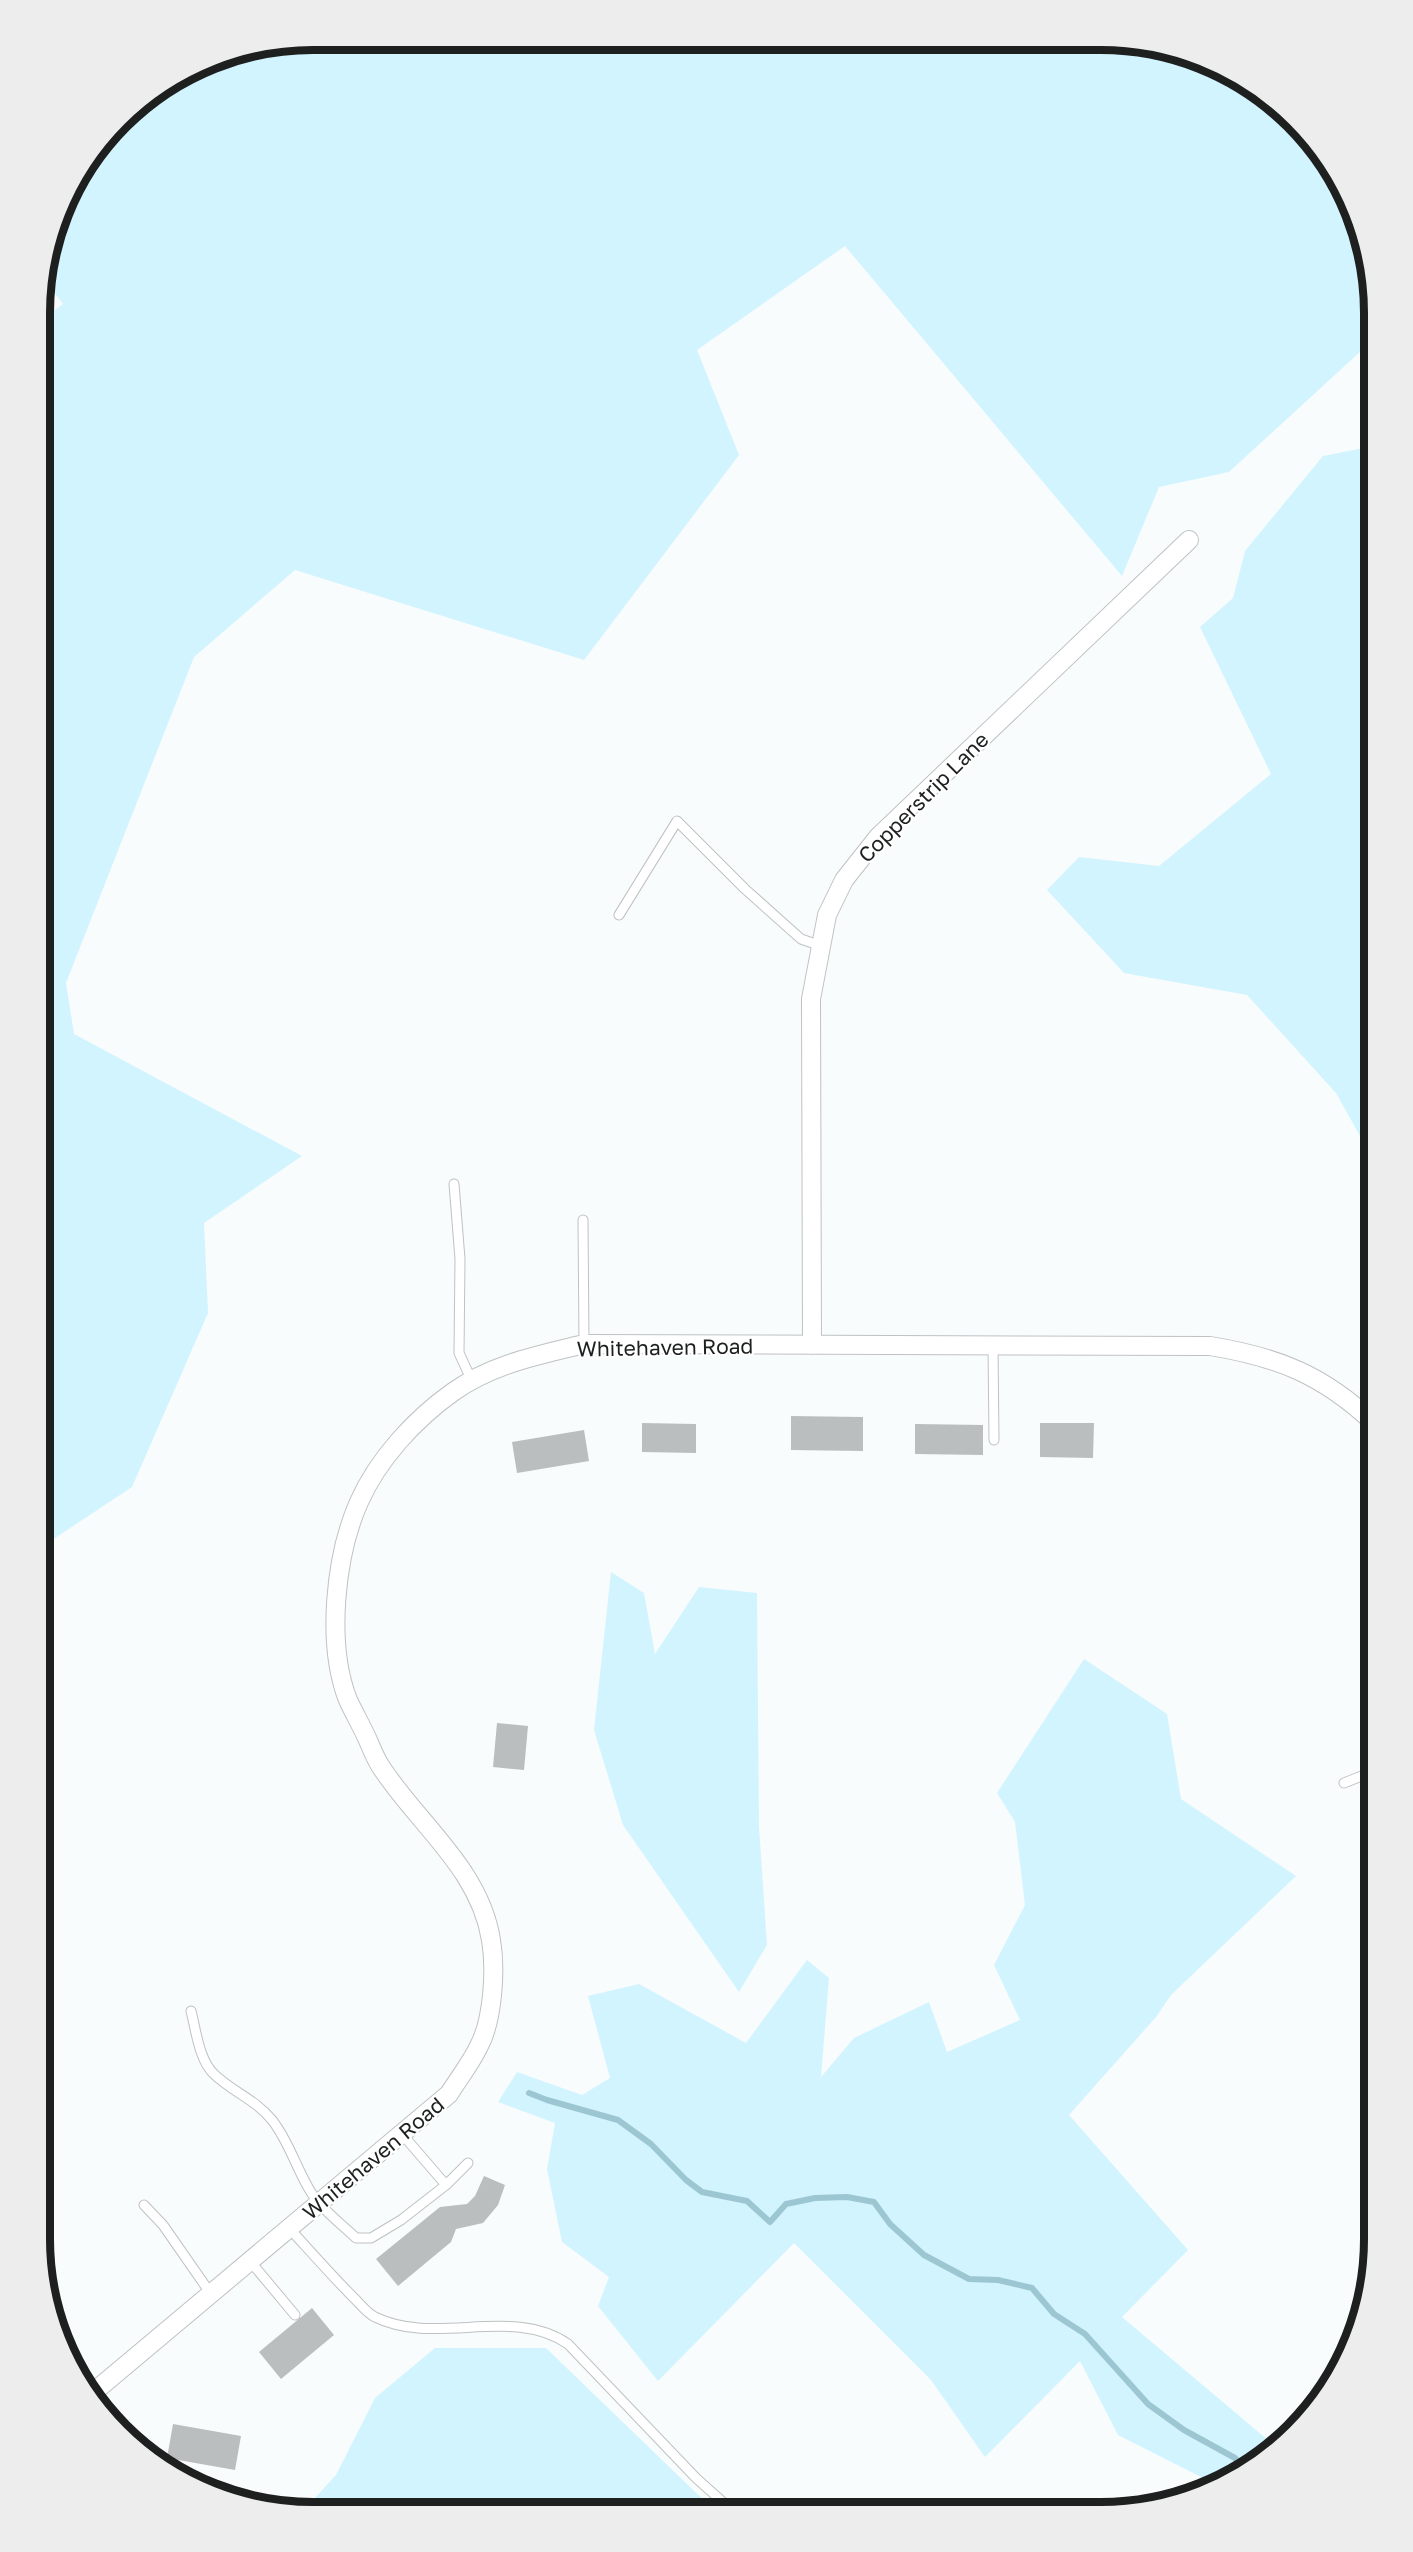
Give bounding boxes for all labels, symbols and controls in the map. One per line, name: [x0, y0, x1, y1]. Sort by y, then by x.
street label: Copperstrip Lane: [852, 726, 994, 868]
street label: Whitehaven Road: [576, 1332, 754, 1362]
street label: Whitehaven Road: [297, 2091, 449, 2225]

